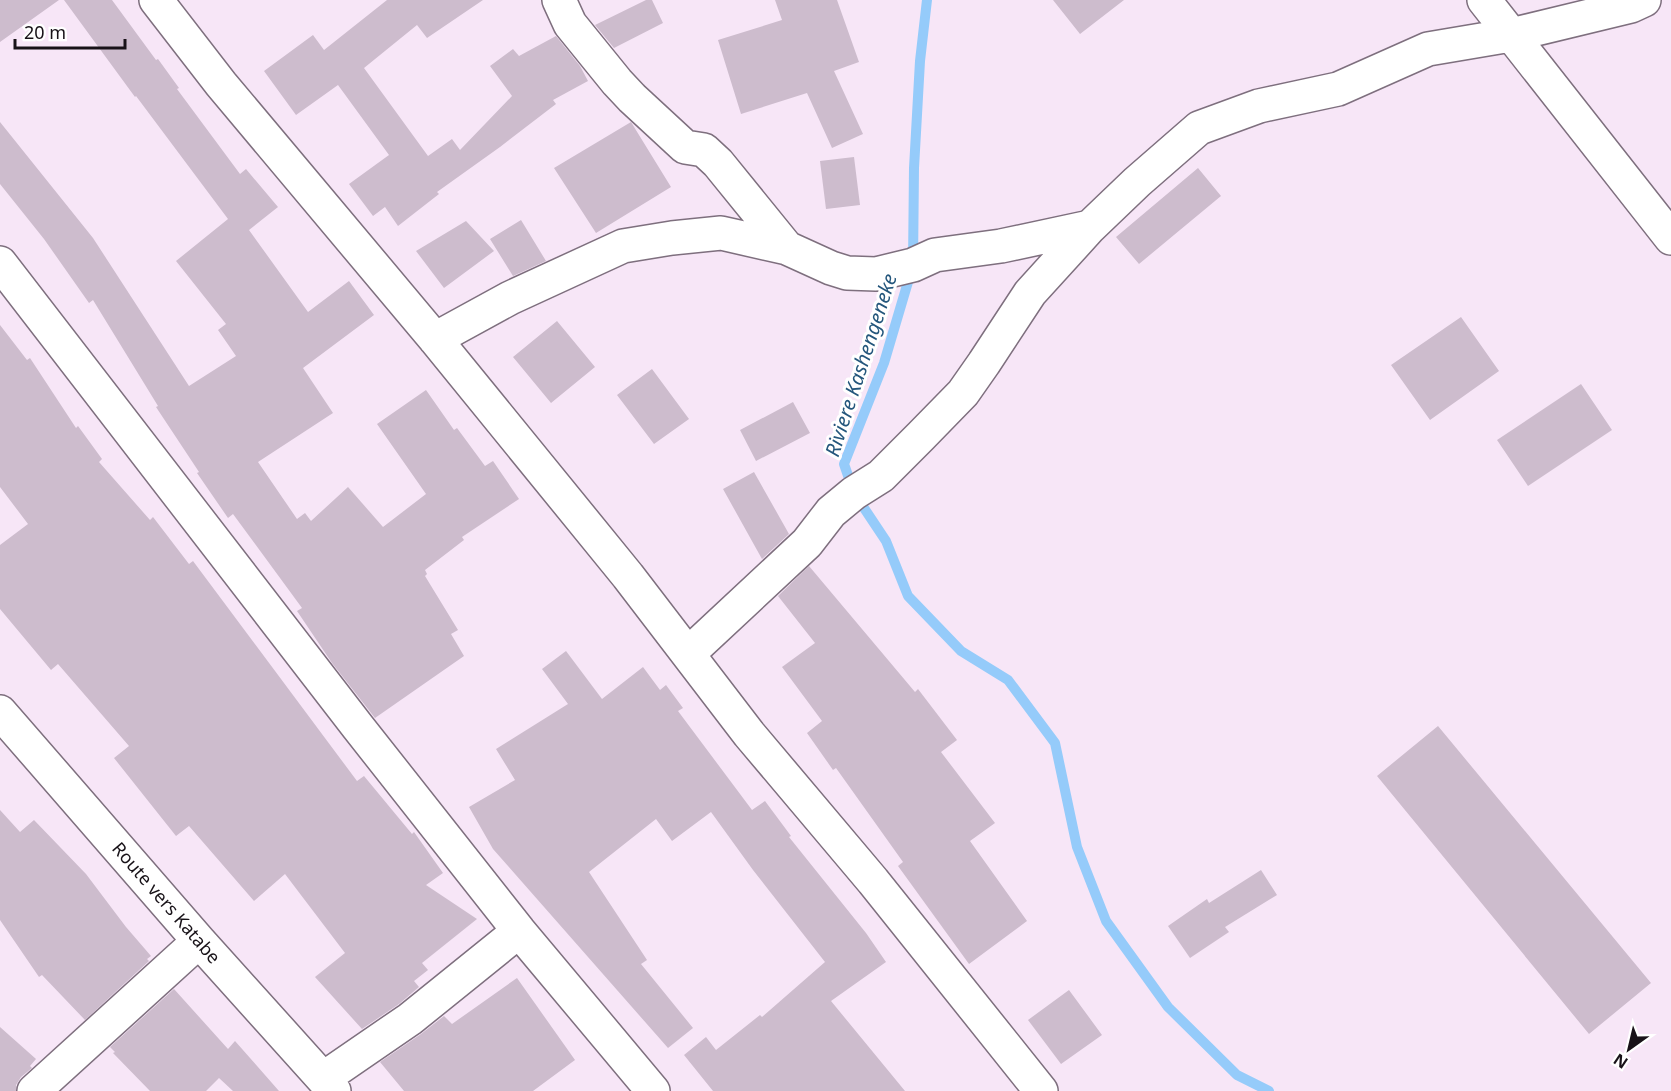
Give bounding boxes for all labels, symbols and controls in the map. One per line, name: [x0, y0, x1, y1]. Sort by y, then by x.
scale bar: [15, 12, 124, 50]
text: 20 m: [24, 20, 66, 44]
water label: Riviere Kashengeneke: [818, 270, 903, 460]
street label: Route vers Katabe: [107, 836, 226, 968]
north arrow: [1599, 1019, 1659, 1079]
text: N: [1609, 1049, 1632, 1074]

